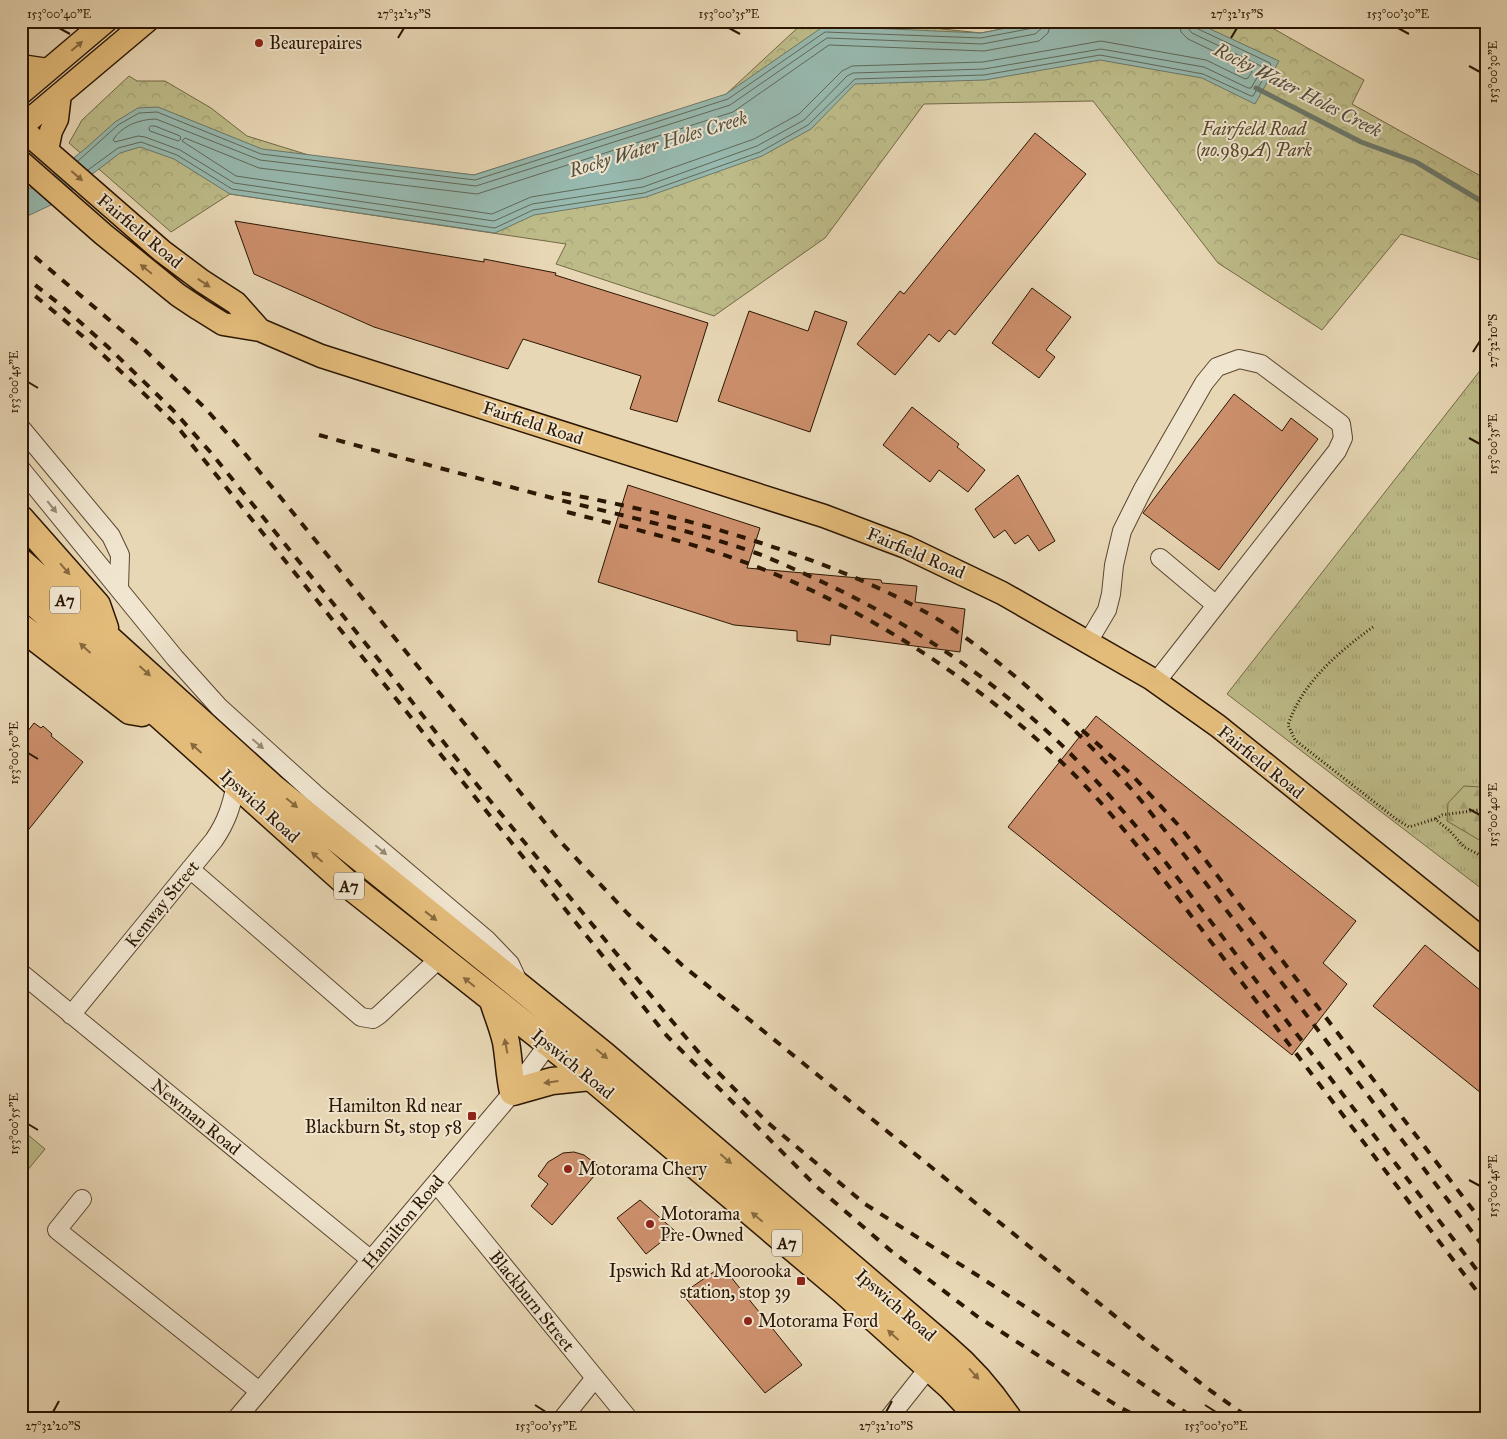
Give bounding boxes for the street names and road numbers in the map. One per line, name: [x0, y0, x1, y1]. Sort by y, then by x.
street label: Fairfield Road: [93, 189, 187, 273]
street label: Fairfield Road: [480, 396, 586, 450]
street label: Fairfield Road: [864, 522, 968, 584]
road number: A7: [50, 586, 80, 614]
street label: Fairfield Road: [1213, 721, 1309, 803]
street label: Ipswich Road: [216, 765, 304, 847]
street label: Kenway Street: [120, 855, 204, 952]
road number: A7: [334, 872, 364, 899]
street label: Ipswich Road: [527, 1024, 619, 1104]
street label: Newman Road: [147, 1074, 245, 1160]
street label: Hamilton Road: [357, 1171, 449, 1273]
road number: A7: [772, 1230, 802, 1256]
street label: Blackburn Street: [485, 1246, 580, 1356]
street label: Ipswich Road: [851, 1264, 941, 1346]

